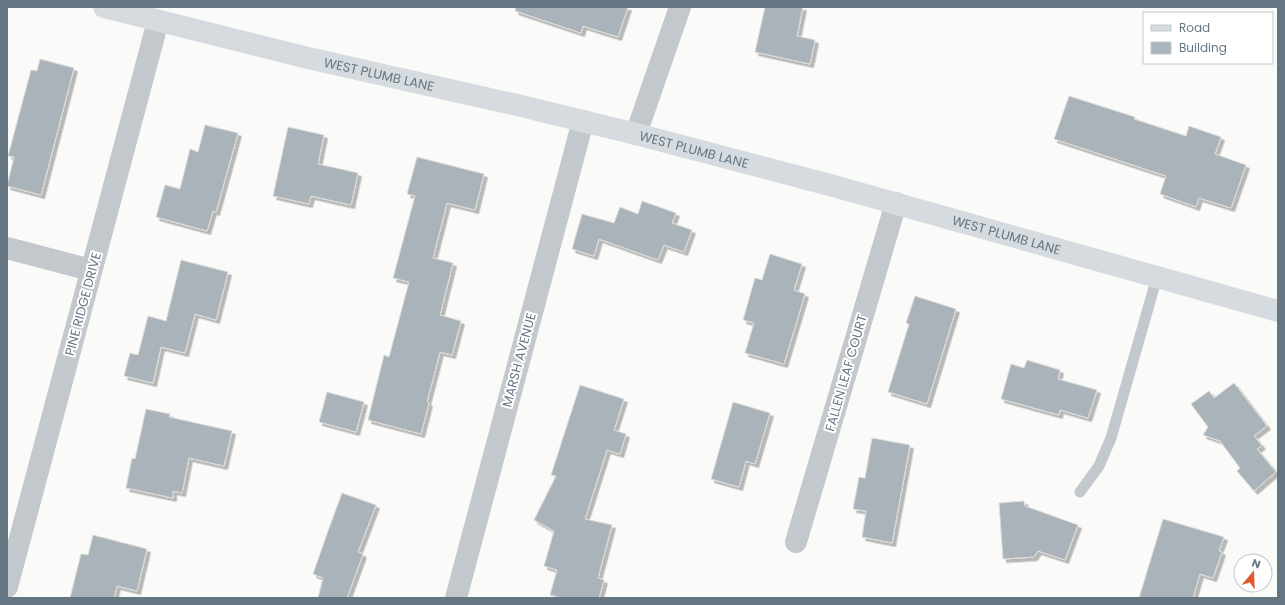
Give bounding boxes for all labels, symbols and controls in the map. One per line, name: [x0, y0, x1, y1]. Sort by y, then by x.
legend: [1143, 12, 1273, 64]
text: Road: [1179, 19, 1210, 36]
text: Building: [1179, 39, 1227, 56]
street label: WEST PLUMB LANE: [322, 52, 436, 96]
street label: WEST PLUMB LANE: [637, 126, 751, 173]
street label: WEST PLUMB LANE: [950, 210, 1063, 259]
street label: PINE RIDGE DRIVE: [60, 250, 106, 358]
street label: MARSH AVENUE: [497, 311, 541, 409]
street label: FALLEN LEAF COURT: [820, 312, 872, 434]
north arrow: [1233, 553, 1273, 593]
text: N: [1250, 555, 1263, 572]

